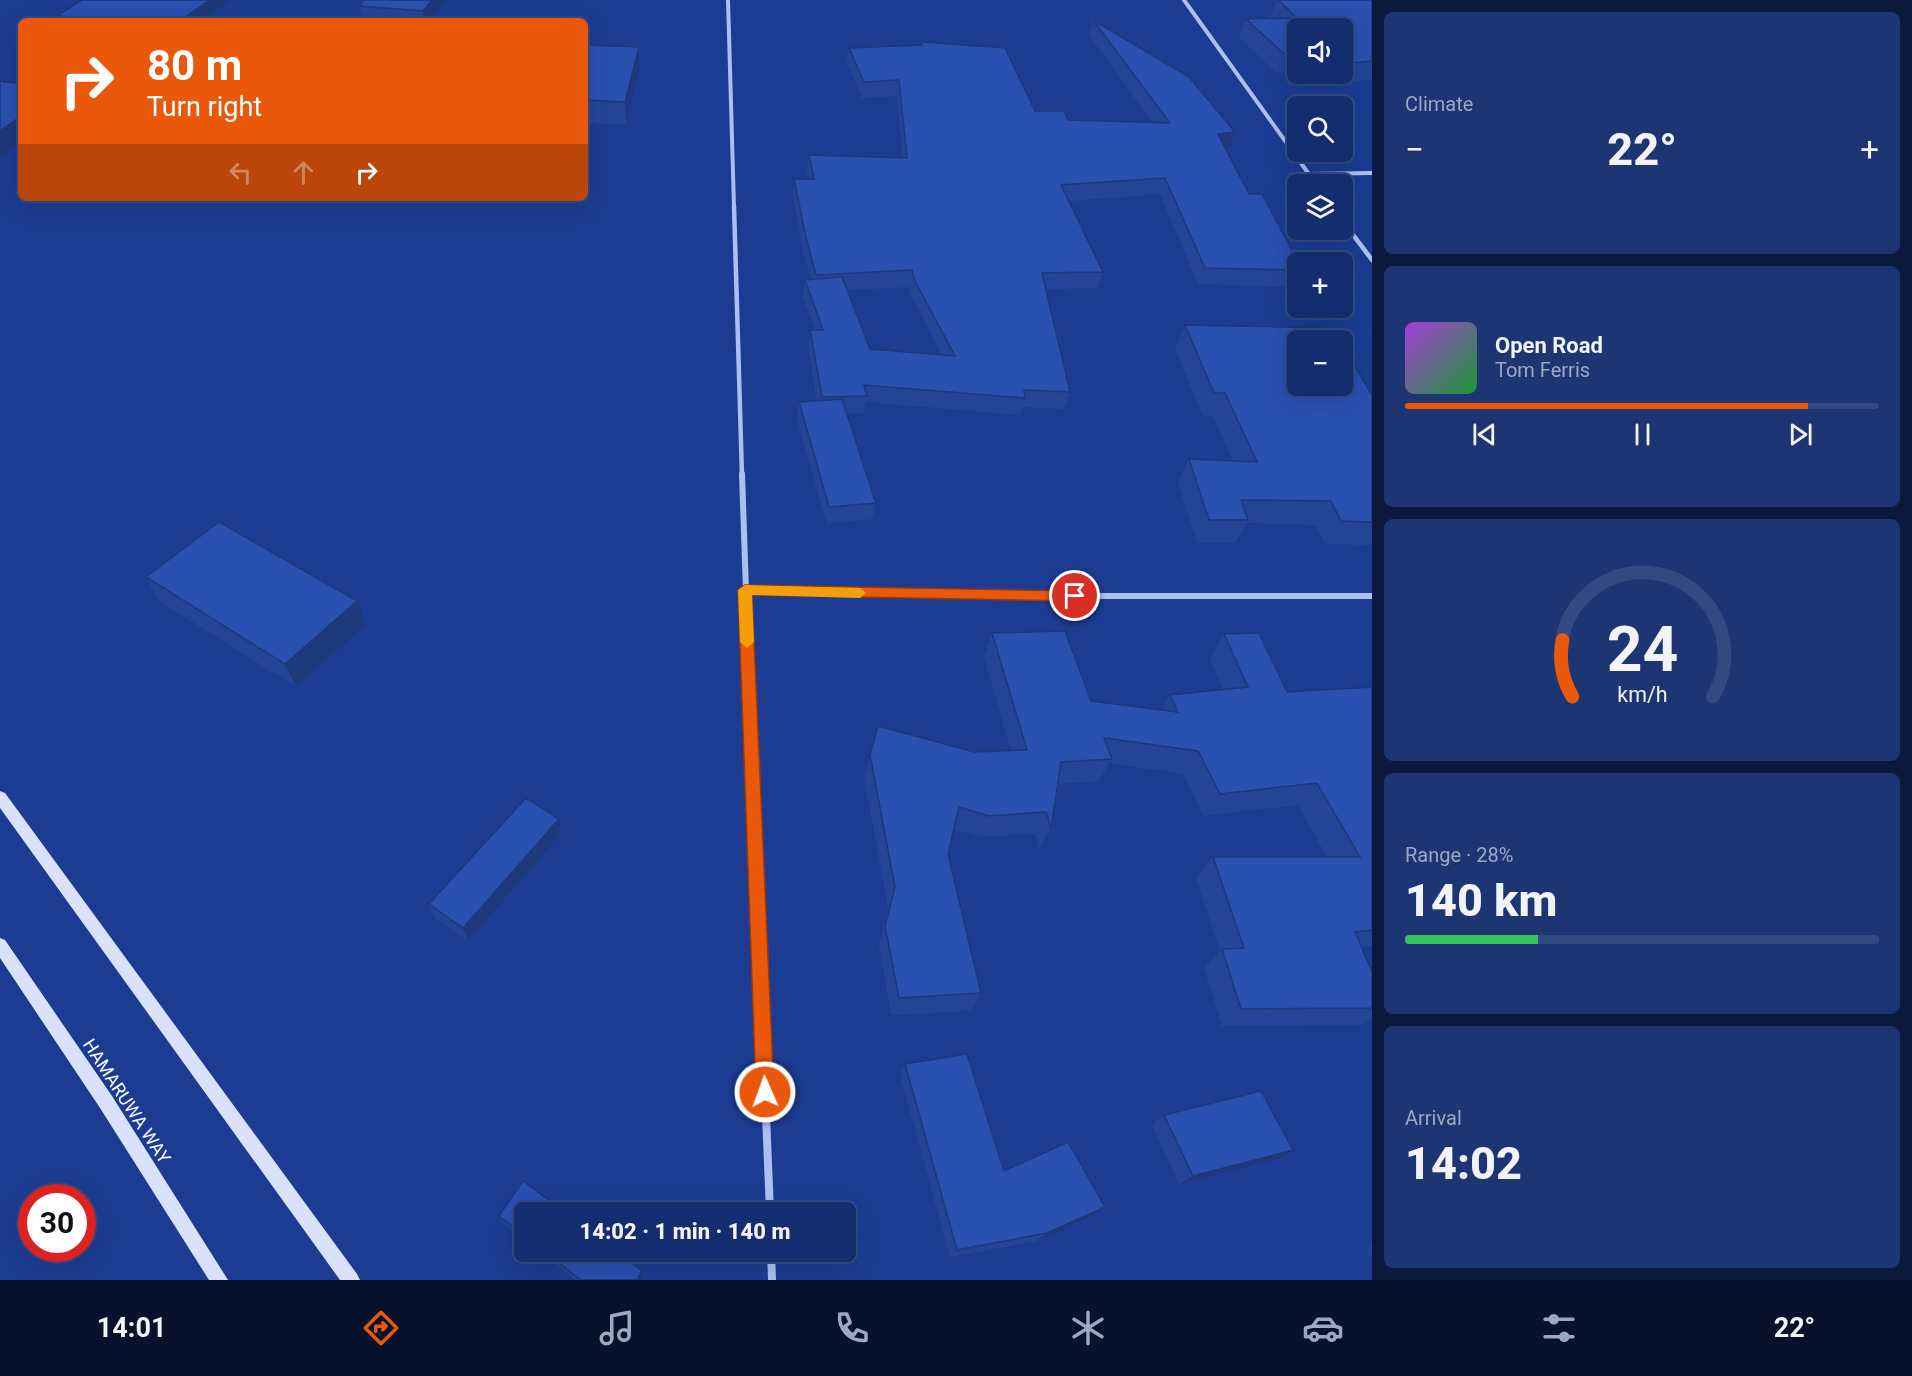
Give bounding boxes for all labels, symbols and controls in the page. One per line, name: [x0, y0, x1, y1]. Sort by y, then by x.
map controls: [1287, 18, 1353, 396]
button: sound: [1287, 18, 1353, 84]
text: 80 m: [147, 41, 242, 90]
icon: right: [48, 42, 126, 120]
text: Turn right: [147, 91, 262, 123]
text: Climate: [1405, 92, 1473, 116]
button: search: [1287, 96, 1353, 162]
text: 22°: [1607, 123, 1677, 176]
text: −: [1405, 130, 1424, 169]
text: +: [1860, 130, 1879, 169]
icon: left: [224, 156, 257, 189]
icon: ahead: [287, 156, 320, 189]
icon: right: [350, 156, 383, 189]
button: layers: [1287, 174, 1353, 240]
button: +: [1287, 252, 1353, 318]
button: −: [1287, 330, 1353, 396]
text: Open Road: [1495, 333, 1603, 358]
text: Tom Ferris: [1495, 358, 1590, 382]
icon: previous: [1468, 418, 1501, 451]
icon: pause: [1626, 418, 1659, 451]
icon: next: [1784, 418, 1817, 451]
pin: [1049, 570, 1100, 621]
icon: arrive: [1058, 579, 1091, 612]
text: 24: [1606, 613, 1678, 686]
text: km/h: [1617, 682, 1667, 707]
text: Range · 28%: [1405, 843, 1513, 867]
text: 140 km: [1405, 874, 1557, 927]
street label: HAMARUWA WAY: [79, 1035, 175, 1167]
position arrow: [733, 1060, 797, 1124]
text: Arrival: [1405, 1106, 1462, 1130]
text: 14:02: [1405, 1137, 1522, 1190]
speed limit sign: 30: [18, 1184, 96, 1262]
text: 14:02 · 1 min · 140 m: [580, 1219, 790, 1244]
icon: directions: [360, 1307, 402, 1349]
icon: music: [596, 1307, 638, 1349]
icon: phone: [831, 1307, 873, 1349]
icon: climate: [1067, 1307, 1109, 1349]
icon: car: [1302, 1307, 1344, 1349]
icon: filters: [1538, 1307, 1580, 1349]
text: 14:01: [97, 1312, 166, 1344]
text: 22°: [1774, 1312, 1815, 1344]

